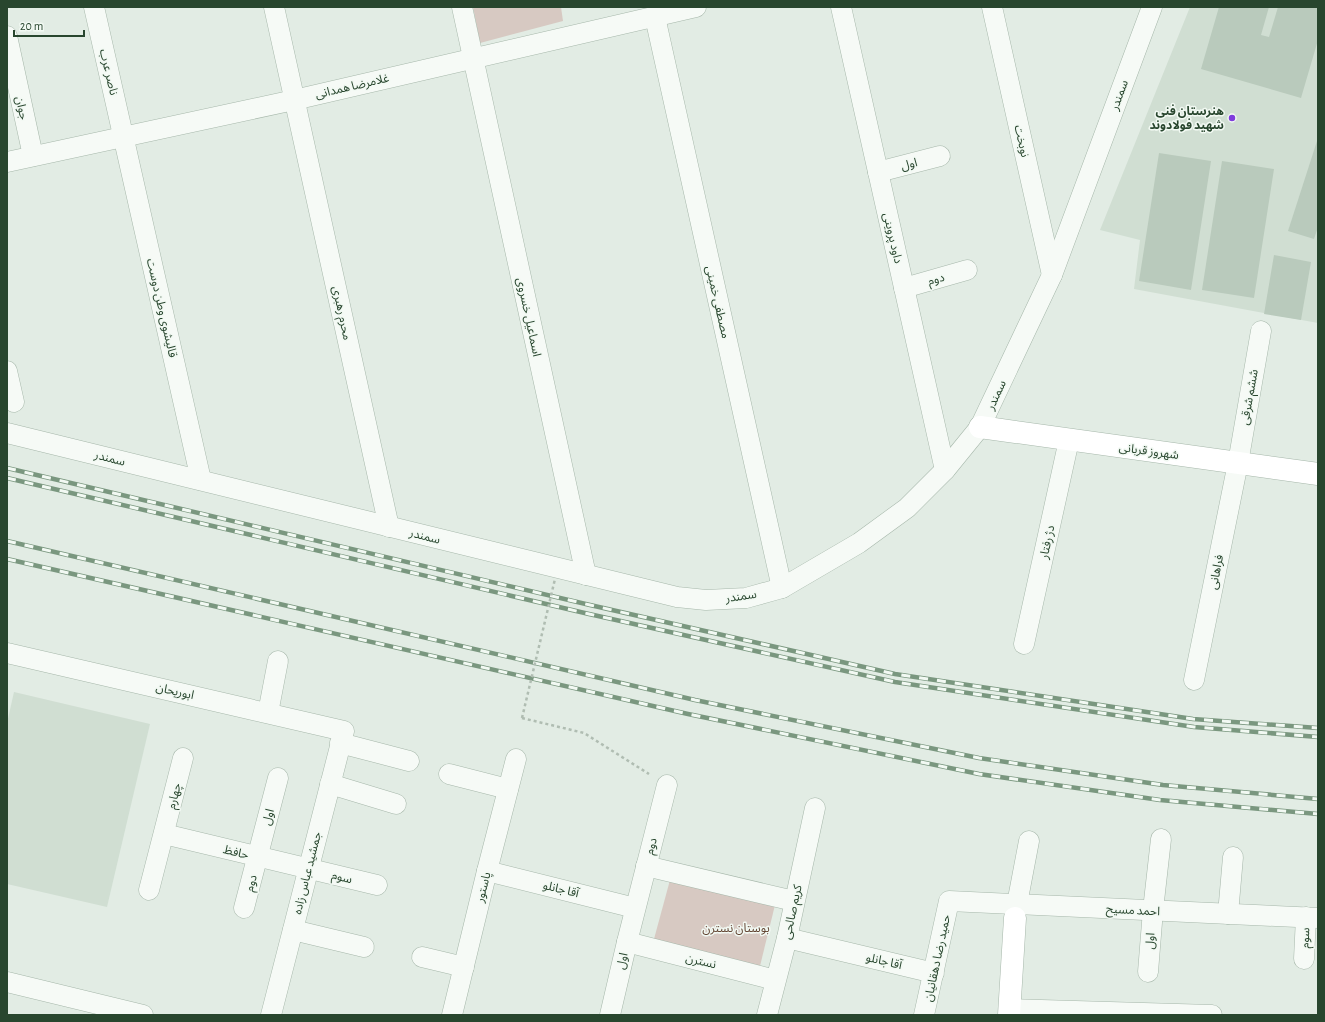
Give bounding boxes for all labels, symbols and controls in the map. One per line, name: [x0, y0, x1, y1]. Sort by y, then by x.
scale bar: [14, 12, 84, 38]
text: 20 m: [20, 20, 43, 32]
street label: ناصر عرب: [97, 48, 120, 97]
street label: غلامرضا همدانی: [314, 72, 390, 101]
street label: سمندر: [1108, 78, 1131, 113]
street label: جوان: [13, 95, 30, 121]
place label: هنرستان فنی شهید فولادوند: [1149, 104, 1224, 132]
marker: هنرستان فنی شهید فولادوند: [1227, 113, 1237, 123]
street label: نوبخت: [1011, 124, 1032, 159]
street label: اول: [900, 156, 919, 173]
street label: داود پروینی: [879, 211, 905, 265]
street label: قالیشوی وطن دوست: [144, 257, 179, 359]
street label: مصطفی خمینی: [703, 264, 732, 340]
street label: دوم: [926, 271, 947, 290]
street label: اسماعیل خسروی: [514, 276, 543, 358]
street label: محرم رهبری: [327, 285, 354, 342]
street label: ششم شرقی: [1238, 368, 1263, 426]
street label: سمندر: [984, 378, 1009, 413]
street label: شهروز قربانی: [1118, 441, 1180, 462]
street label: سمندر: [92, 448, 127, 469]
street label: دژ رفتار: [1037, 524, 1057, 561]
street label: سمندر: [407, 526, 442, 547]
street label: فراهانی: [1207, 554, 1226, 591]
street label: سمندر: [724, 588, 757, 605]
street label: ابوریحان: [155, 681, 195, 702]
street label: چهارم: [165, 782, 186, 811]
street label: اول: [260, 807, 277, 827]
street label: جمشید عباس زاده: [291, 830, 324, 916]
street label: دوم: [643, 836, 662, 856]
street label: حافظ: [222, 843, 250, 861]
street label: سوم: [330, 869, 354, 888]
street label: پاستور: [473, 870, 495, 905]
street label: دوم: [243, 873, 262, 893]
street label: آقا جانلو: [541, 879, 581, 900]
street label: کریم صالحی: [780, 883, 807, 941]
street label: احمد مسیح: [1106, 903, 1160, 920]
street label: حمید رضا دهقانیان: [922, 913, 953, 1003]
park label: بوستان نسترن: [702, 922, 770, 935]
street label: سوم: [1299, 927, 1314, 949]
street label: اول: [1143, 932, 1158, 950]
street label: اول: [614, 951, 631, 971]
street label: نسترن: [684, 951, 717, 972]
street label: آقا جانلو: [865, 951, 904, 972]

